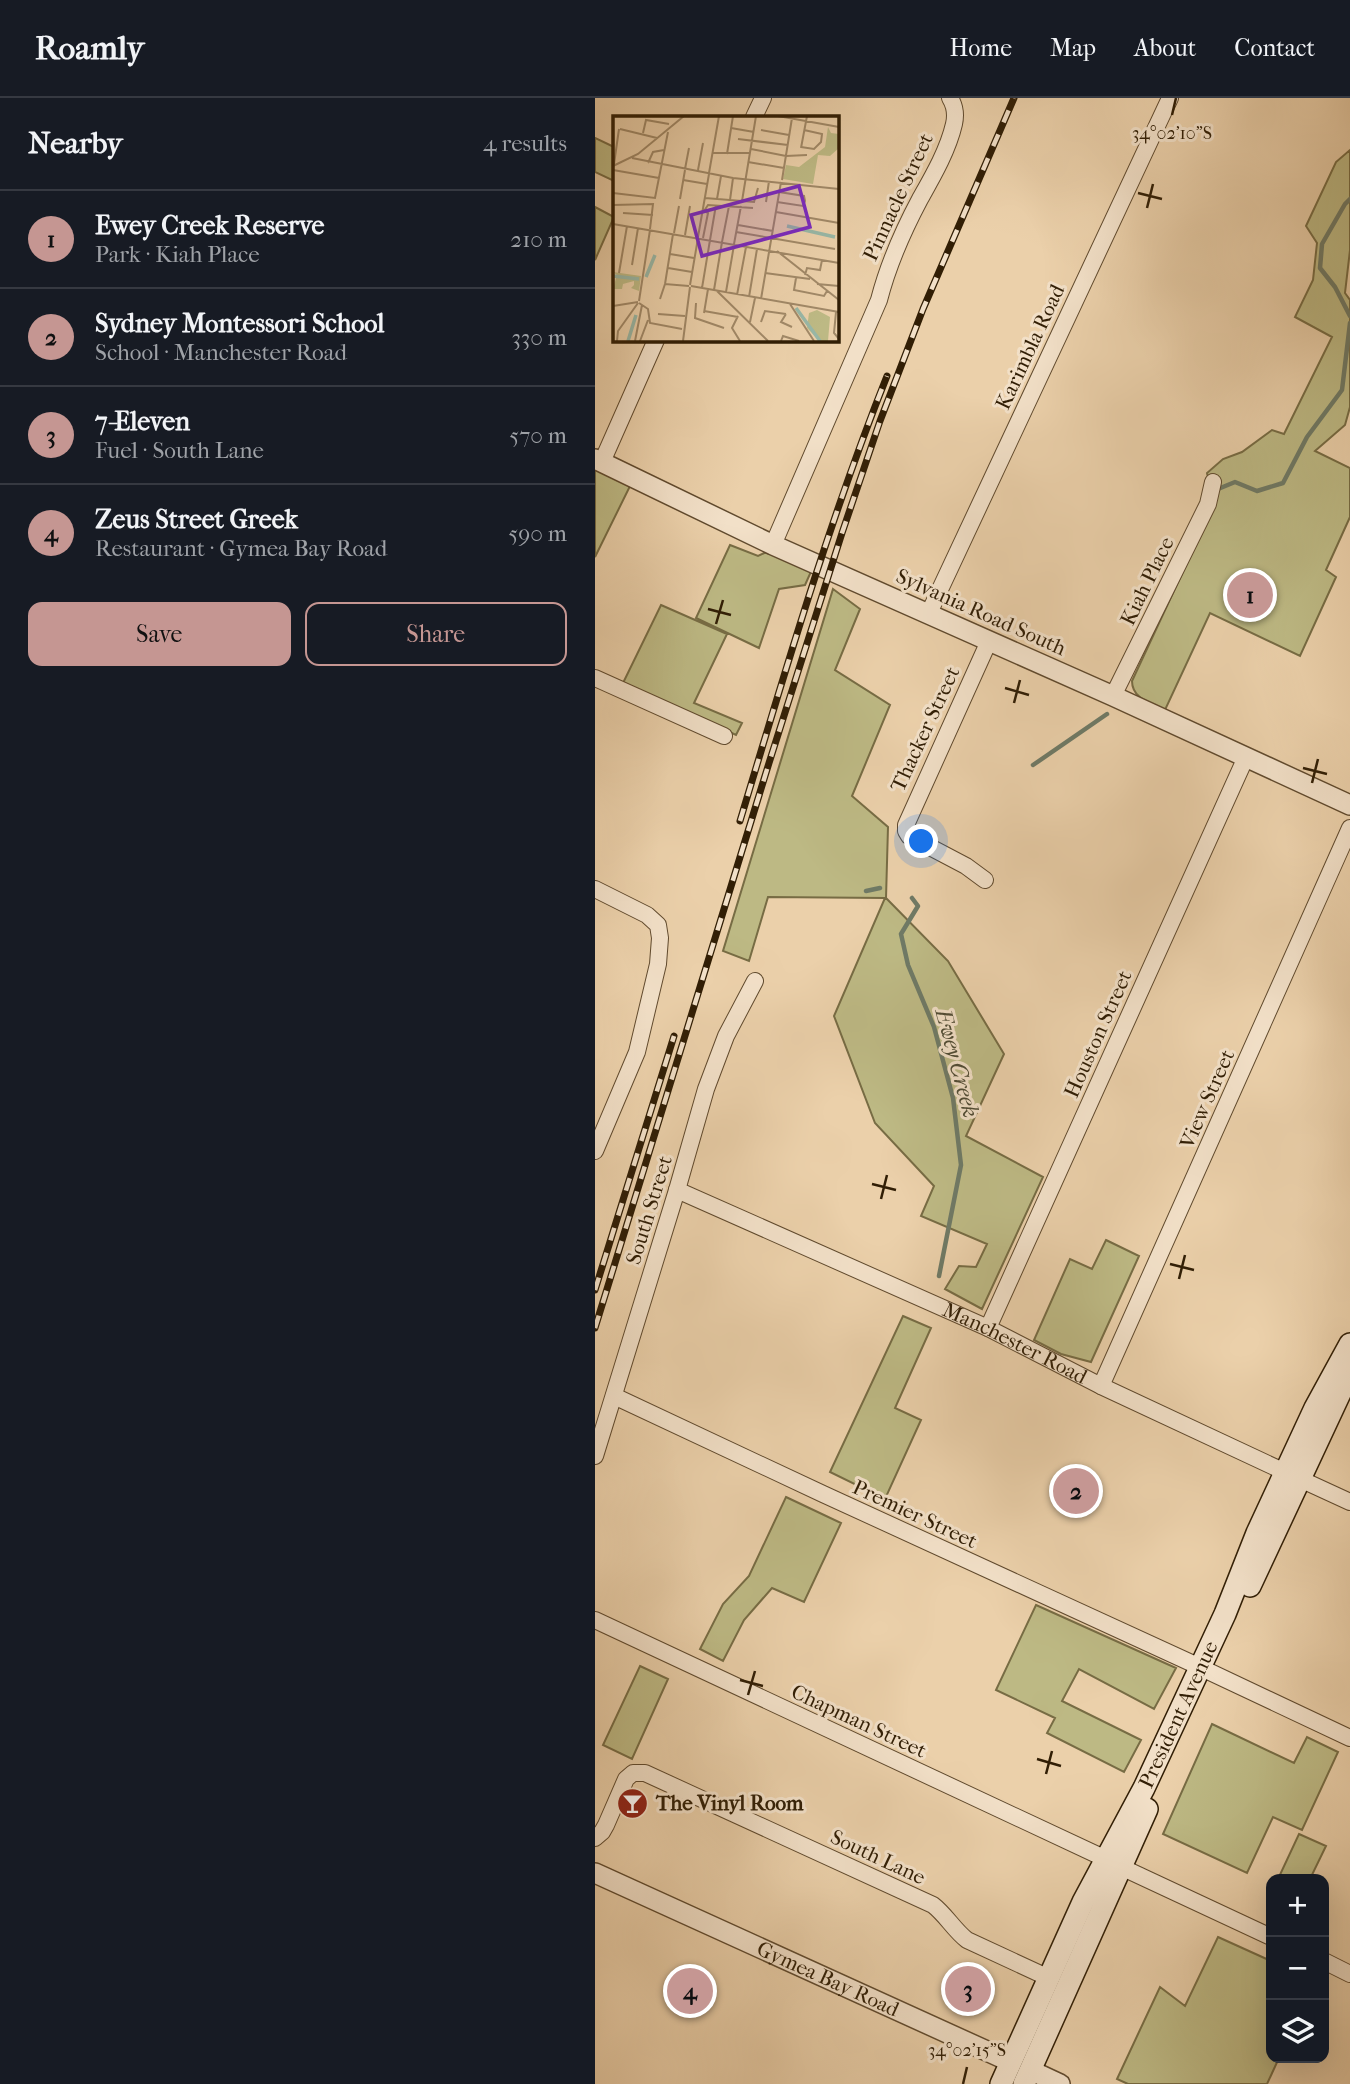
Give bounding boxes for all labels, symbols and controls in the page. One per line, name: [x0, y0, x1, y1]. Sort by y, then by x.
text: Roamly: [35, 29, 144, 68]
text: Home: [950, 34, 1012, 62]
text: Map: [1050, 34, 1096, 62]
text: About: [1134, 34, 1196, 62]
text: Contact: [1234, 34, 1315, 62]
inset map: [613, 116, 838, 341]
text: 34°02'10"S: [1132, 123, 1212, 144]
text: Nearby: [28, 126, 123, 161]
street label: Pinnacle Street: [858, 129, 938, 265]
text: 4 results: [483, 130, 567, 157]
text: Ewey Creek Reserve: [95, 210, 324, 241]
text: 1: [47, 226, 55, 253]
text: 210 m: [510, 226, 567, 253]
text: Park · Kiah Place: [95, 241, 260, 268]
street label: Karimbla Road: [991, 280, 1070, 413]
text: Sydney Montessori School: [95, 308, 385, 339]
text: 2: [45, 324, 57, 351]
text: 330 m: [511, 324, 567, 351]
text: School · Manchester Road: [95, 339, 347, 366]
text: 7-Eleven: [95, 406, 190, 437]
text: 3: [46, 422, 56, 449]
text: 570 m: [509, 422, 567, 449]
text: Fuel · South Lane: [95, 437, 264, 464]
text: Zeus Street Greek: [95, 504, 298, 535]
text: 4: [44, 520, 58, 547]
text: 590 m: [508, 520, 567, 547]
street label: Kiah Place: [1115, 533, 1179, 629]
text: Restaurant · Gymea Bay Road: [95, 535, 387, 562]
street label: Sylvania Road South: [892, 564, 1070, 660]
pin: 1: [1227, 569, 1273, 621]
button: Save: [28, 602, 291, 666]
button: Share: [305, 602, 567, 666]
street label: Thacker Street: [886, 662, 965, 795]
your location: [904, 824, 938, 858]
street label: Houston Street: [1059, 966, 1137, 1101]
water label: Ewey Creek: [929, 1004, 984, 1120]
street label: View Street: [1174, 1046, 1240, 1153]
street label: South Street: [621, 1152, 677, 1267]
street label: Manchester Road: [939, 1297, 1092, 1389]
pin: 2: [1053, 1465, 1099, 1517]
street label: Premier Street: [849, 1475, 982, 1554]
street label: President Avenue: [1134, 1637, 1223, 1792]
street label: Chapman Street: [788, 1679, 931, 1763]
bar icon: The Vinyl Room: [616, 1786, 650, 1820]
place label: The Vinyl Room: [655, 1791, 804, 1815]
street label: South Lane: [827, 1825, 929, 1889]
map controls: [1266, 1874, 1329, 2063]
button: +: [1266, 1874, 1329, 1937]
street label: Gymea Bay Road: [753, 1936, 903, 2022]
button: −: [1266, 1937, 1329, 2000]
pin: 3: [945, 1963, 991, 2015]
pin: 4: [667, 1965, 713, 2017]
button: layers: [1266, 2000, 1329, 2063]
text: 34°02'15"S: [928, 2040, 1006, 2061]

